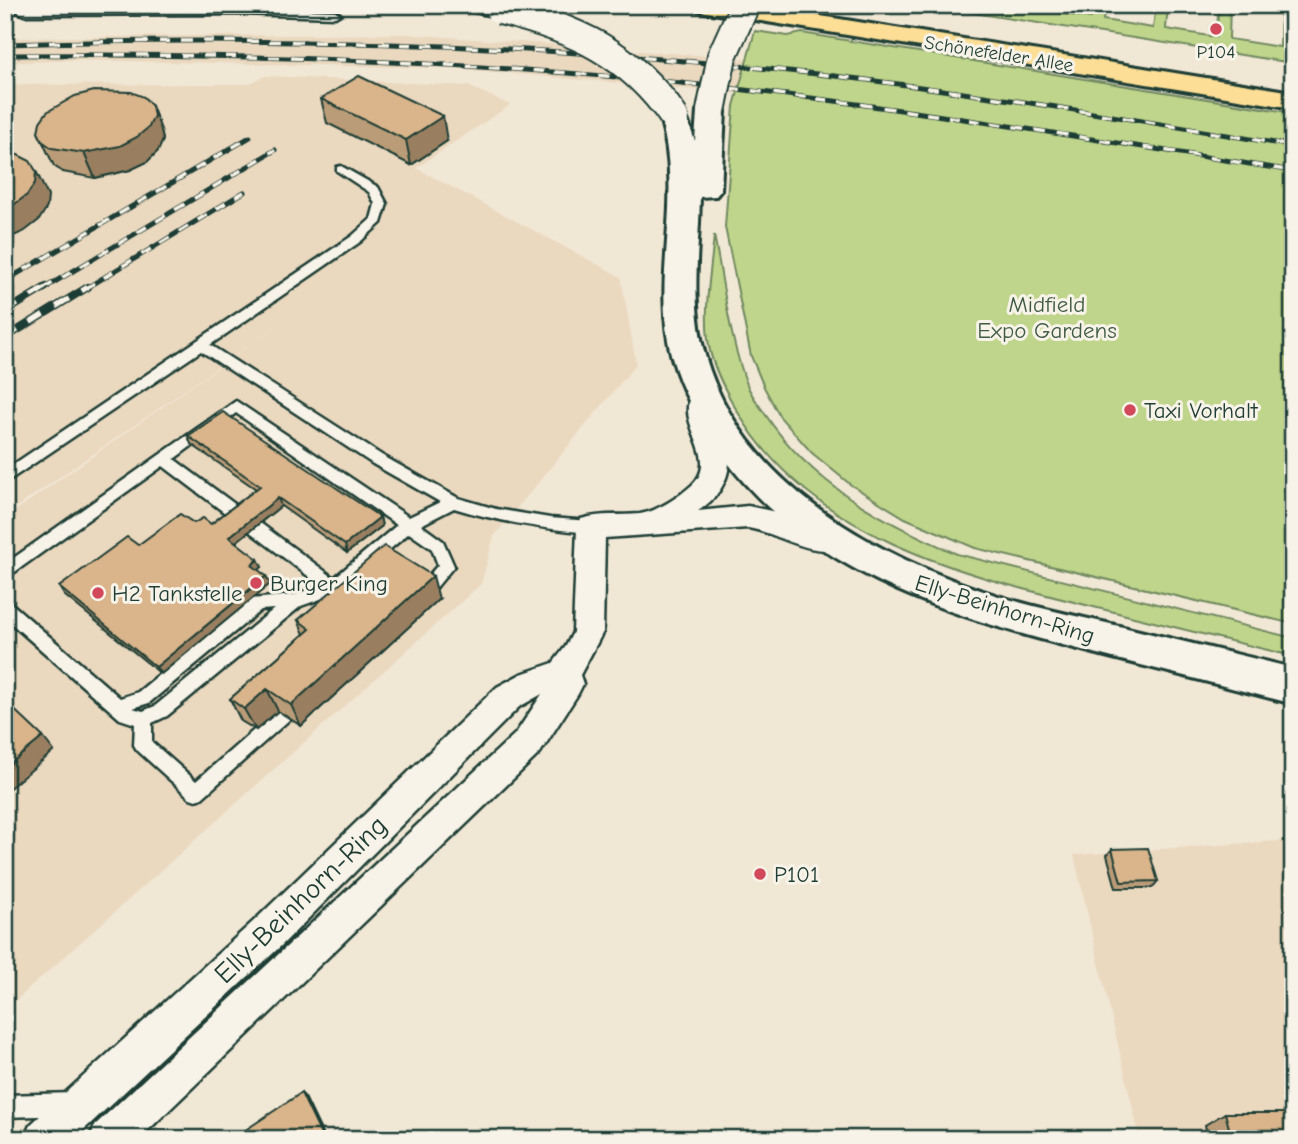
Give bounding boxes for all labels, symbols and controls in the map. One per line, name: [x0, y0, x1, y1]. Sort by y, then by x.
marker: P104: [1208, 21, 1224, 37]
street label: Schönefelder Allee: [923, 31, 1075, 77]
place label: P104: [1197, 41, 1235, 63]
park label: Midfield Expo Gardens: [977, 291, 1117, 344]
place label: Taxi Vorhalt: [1144, 397, 1259, 424]
marker: Taxi Vorhalt: [1122, 402, 1138, 418]
street label: Elly-Beinhorn-Ring: [912, 569, 1098, 650]
place label: Burger King: [270, 570, 388, 597]
marker: Burger King: [248, 575, 264, 591]
place label: H2 Tankstelle: [112, 580, 243, 607]
marker: H2 Tankstelle: [90, 585, 106, 601]
street label: Elly-Beinhorn-Ring: [208, 809, 394, 990]
place label: P101: [774, 861, 819, 888]
marker: P101: [752, 866, 768, 882]

